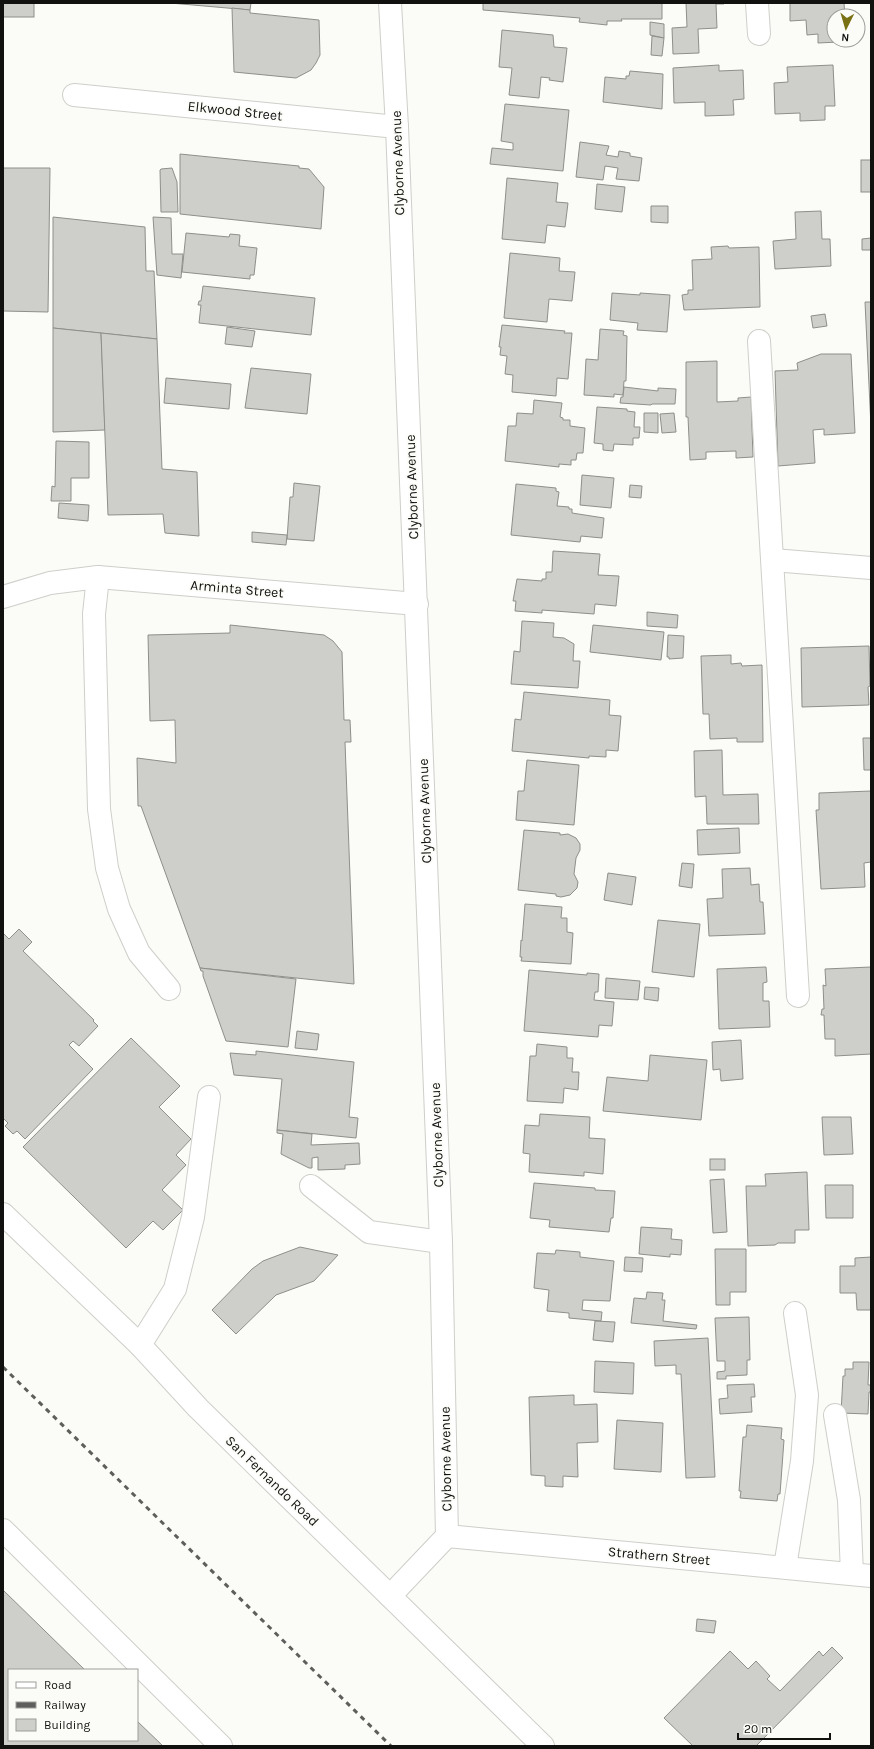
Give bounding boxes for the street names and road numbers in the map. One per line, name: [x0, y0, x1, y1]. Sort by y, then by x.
street label: Elkwood Street: [187, 98, 283, 124]
street label: Clyborne Avenue: [388, 110, 408, 216]
street label: Clyborne Avenue: [402, 434, 422, 540]
street label: Arminta Street: [190, 576, 284, 602]
street label: Clyborne Avenue: [415, 758, 435, 864]
street label: Clyborne Avenue: [427, 1082, 447, 1188]
street label: Clyborne Avenue: [437, 1406, 455, 1512]
street label: San Fernando Road: [222, 1432, 322, 1530]
street label: Strathern Street: [607, 1543, 711, 1569]

